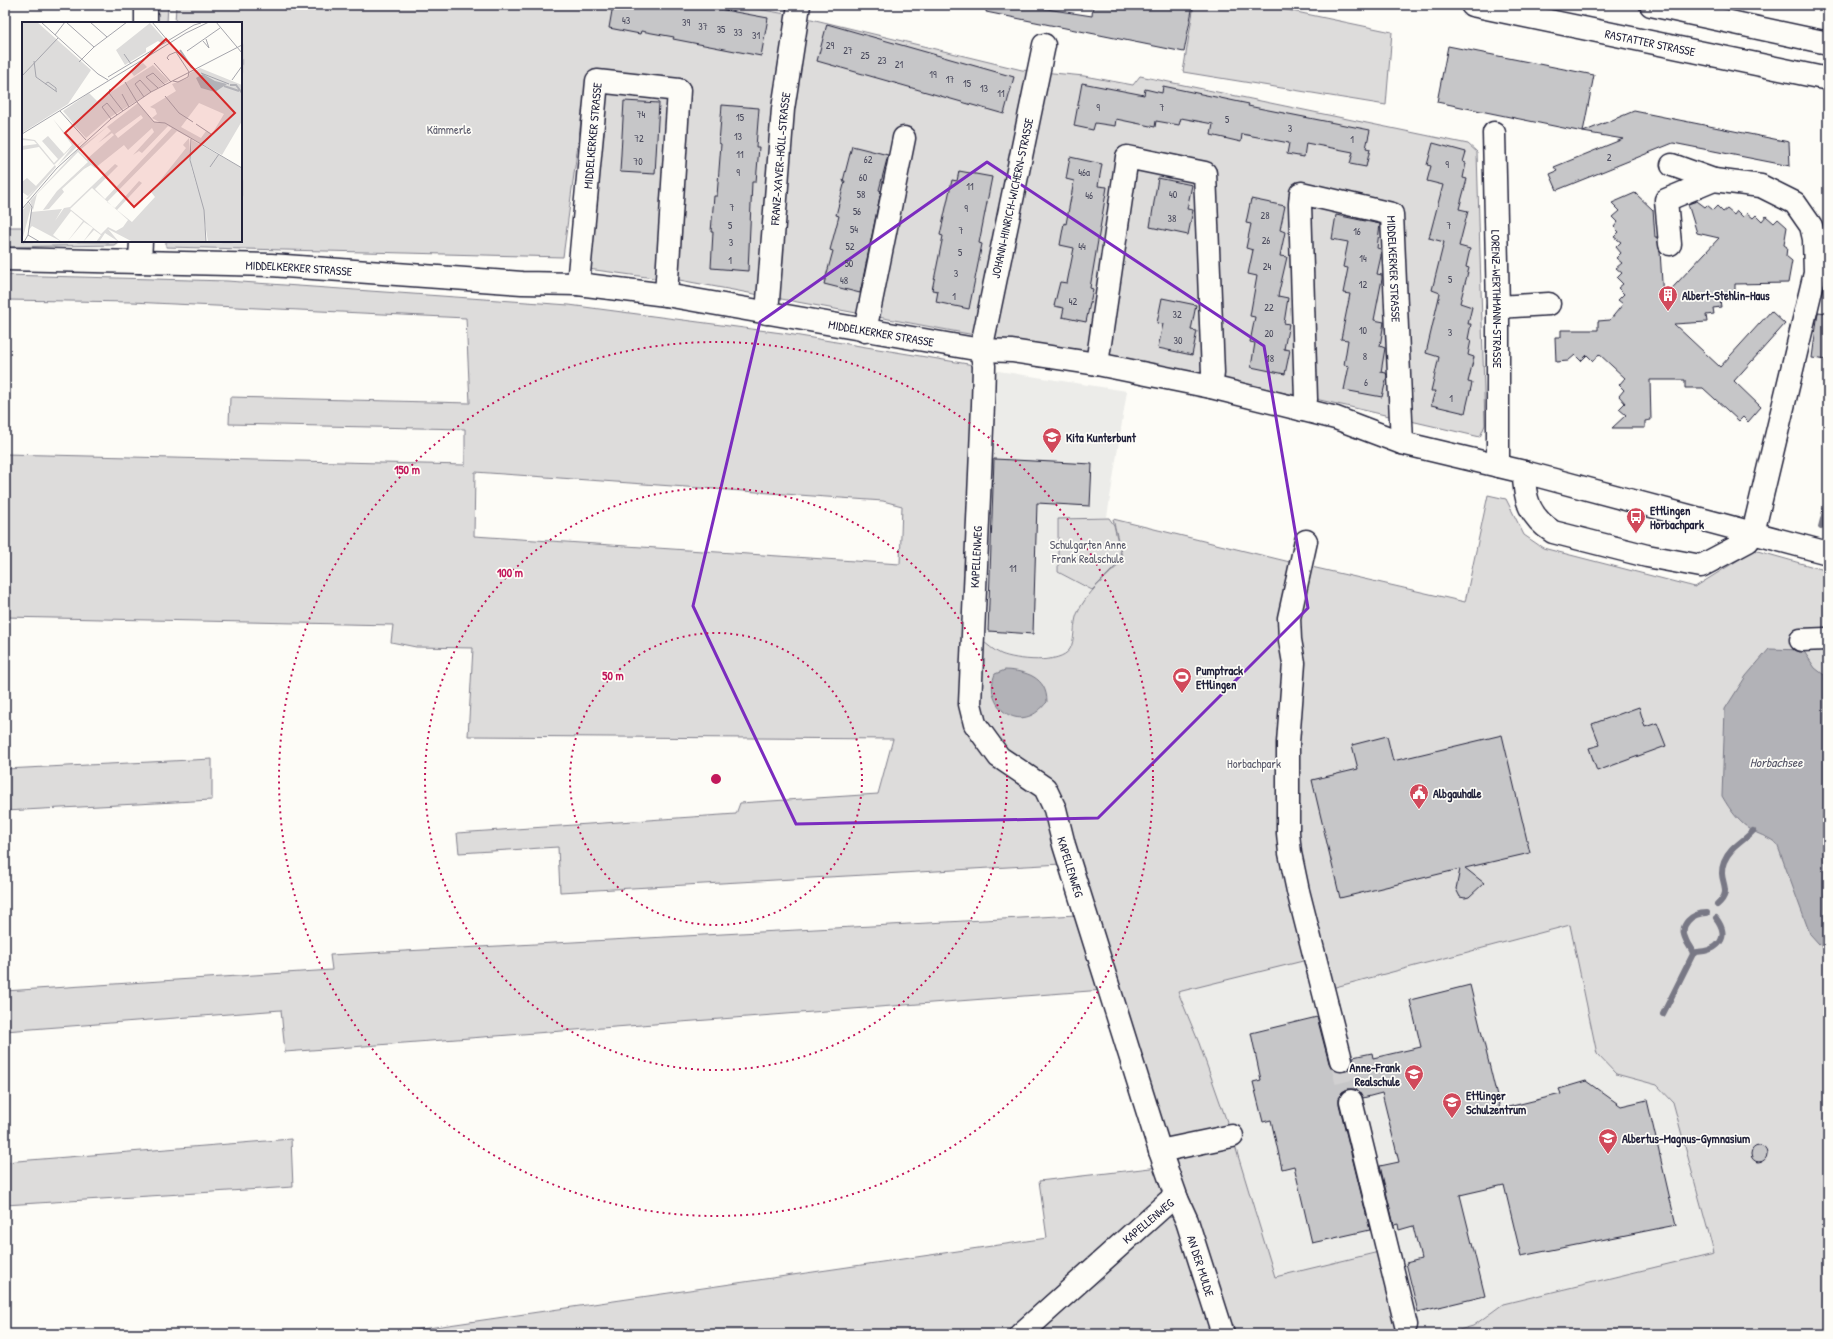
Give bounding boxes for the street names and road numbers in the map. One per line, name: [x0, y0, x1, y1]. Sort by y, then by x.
street label: RASTATTER STRASSE: [1603, 24, 1698, 60]
street label: MIDDELKERKER STRASSE: [578, 81, 605, 190]
street label: FRANZ-XAVER-HÖLL-STRASSE: [765, 90, 794, 227]
street label: JOHANN-HINRICH-WICHERN-STRASSE: [987, 116, 1037, 280]
street label: MIDDELKERKER STRASSE: [1384, 215, 1405, 323]
street label: LORENZ-WERTHMANN-STRASSE: [1488, 230, 1507, 369]
street label: MIDDELKERKER STRASSE: [245, 256, 353, 279]
street label: MIDDELKERKER STRASSE: [827, 315, 936, 350]
street label: KAPELLENWEG: [966, 525, 986, 589]
street label: KAPELLENWEG: [1054, 835, 1088, 899]
street label: KAPELLENWEG: [1119, 1194, 1178, 1248]
street label: AN DER MULDE: [1184, 1233, 1219, 1299]

